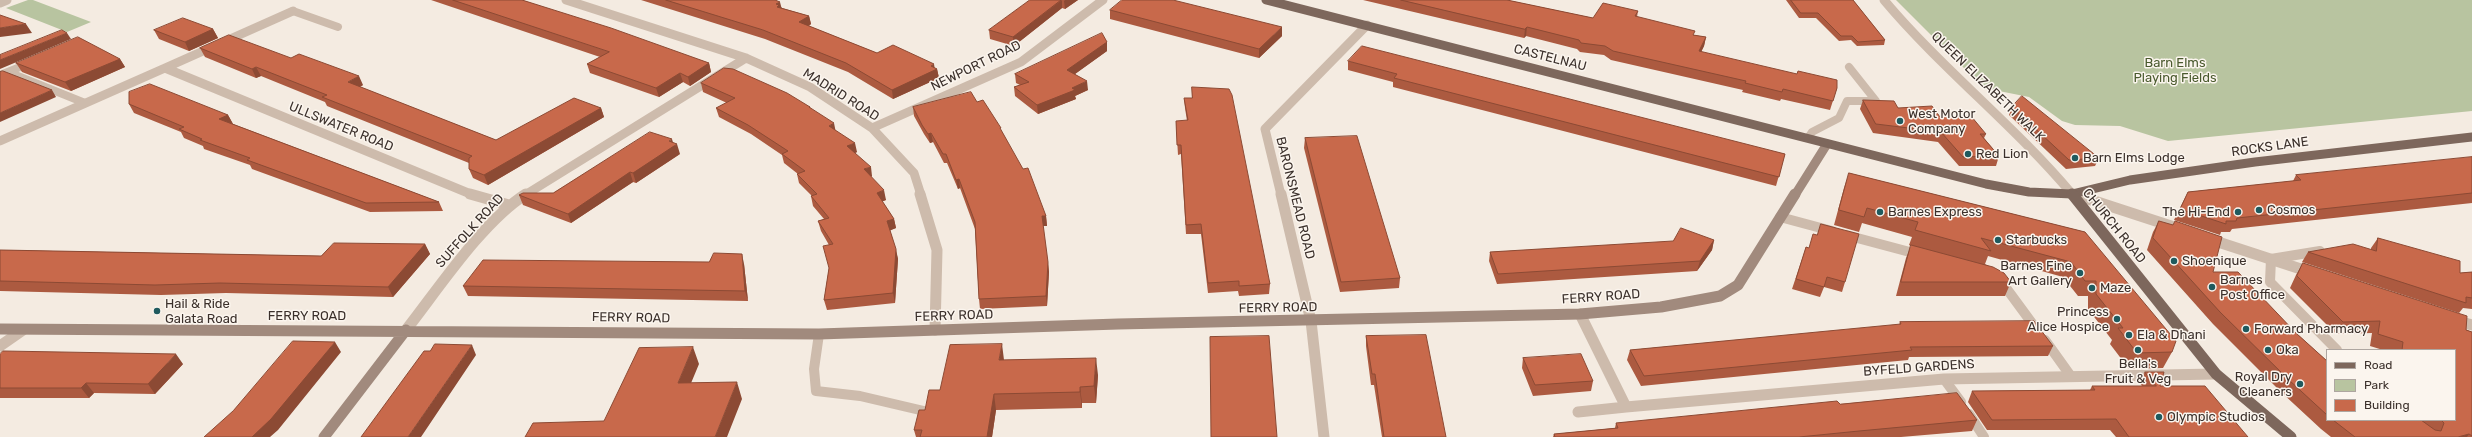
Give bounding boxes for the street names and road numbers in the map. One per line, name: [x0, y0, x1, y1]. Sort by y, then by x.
street label: QUEEN ELIZABETH WALK: [1928, 29, 2048, 145]
street label: NEWPORT ROAD: [928, 37, 1024, 95]
street label: CASTELNAU: [1512, 41, 1588, 75]
street label: MADRID ROAD: [800, 65, 882, 125]
street label: ULLSWATER ROAD: [286, 99, 396, 155]
street label: ROCKS LANE: [2230, 134, 2310, 160]
street label: BARONSMEAD ROAD: [1272, 135, 1318, 261]
street label: CHURCH ROAD: [2079, 186, 2149, 266]
street label: SUFFOLK ROAD: [433, 191, 507, 271]
street label: FERRY ROAD: [1561, 286, 1641, 308]
street label: FERRY ROAD: [1239, 300, 1317, 316]
street label: FERRY ROAD: [914, 307, 994, 325]
street label: FERRY ROAD: [268, 308, 346, 324]
street label: FERRY ROAD: [592, 310, 670, 326]
street label: BYFELD GARDENS: [1863, 356, 1975, 380]

